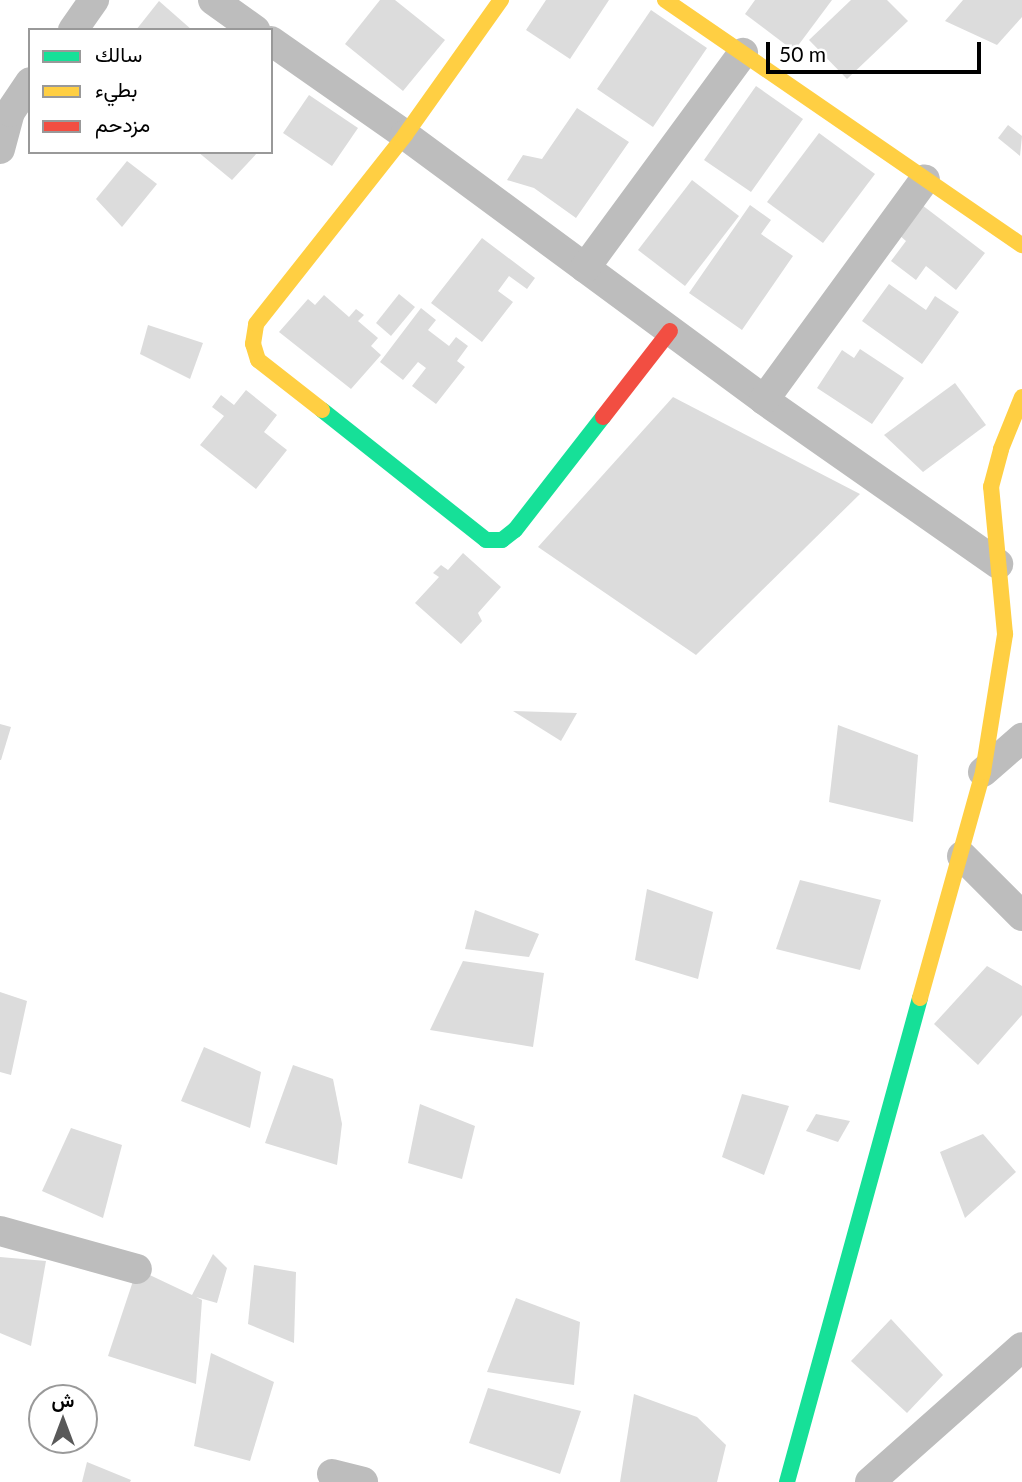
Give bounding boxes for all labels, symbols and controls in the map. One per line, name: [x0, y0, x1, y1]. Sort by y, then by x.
legend: [28, 28, 273, 154]
scale bar: [770, 28, 985, 72]
text: سالك: [95, 41, 142, 66]
text: 50 m: [779, 41, 826, 66]
text: بطيء: [95, 76, 138, 101]
text: مزدحم: [95, 111, 150, 136]
north arrow: [28, 1384, 98, 1454]
text: ش: [52, 1388, 74, 1411]

